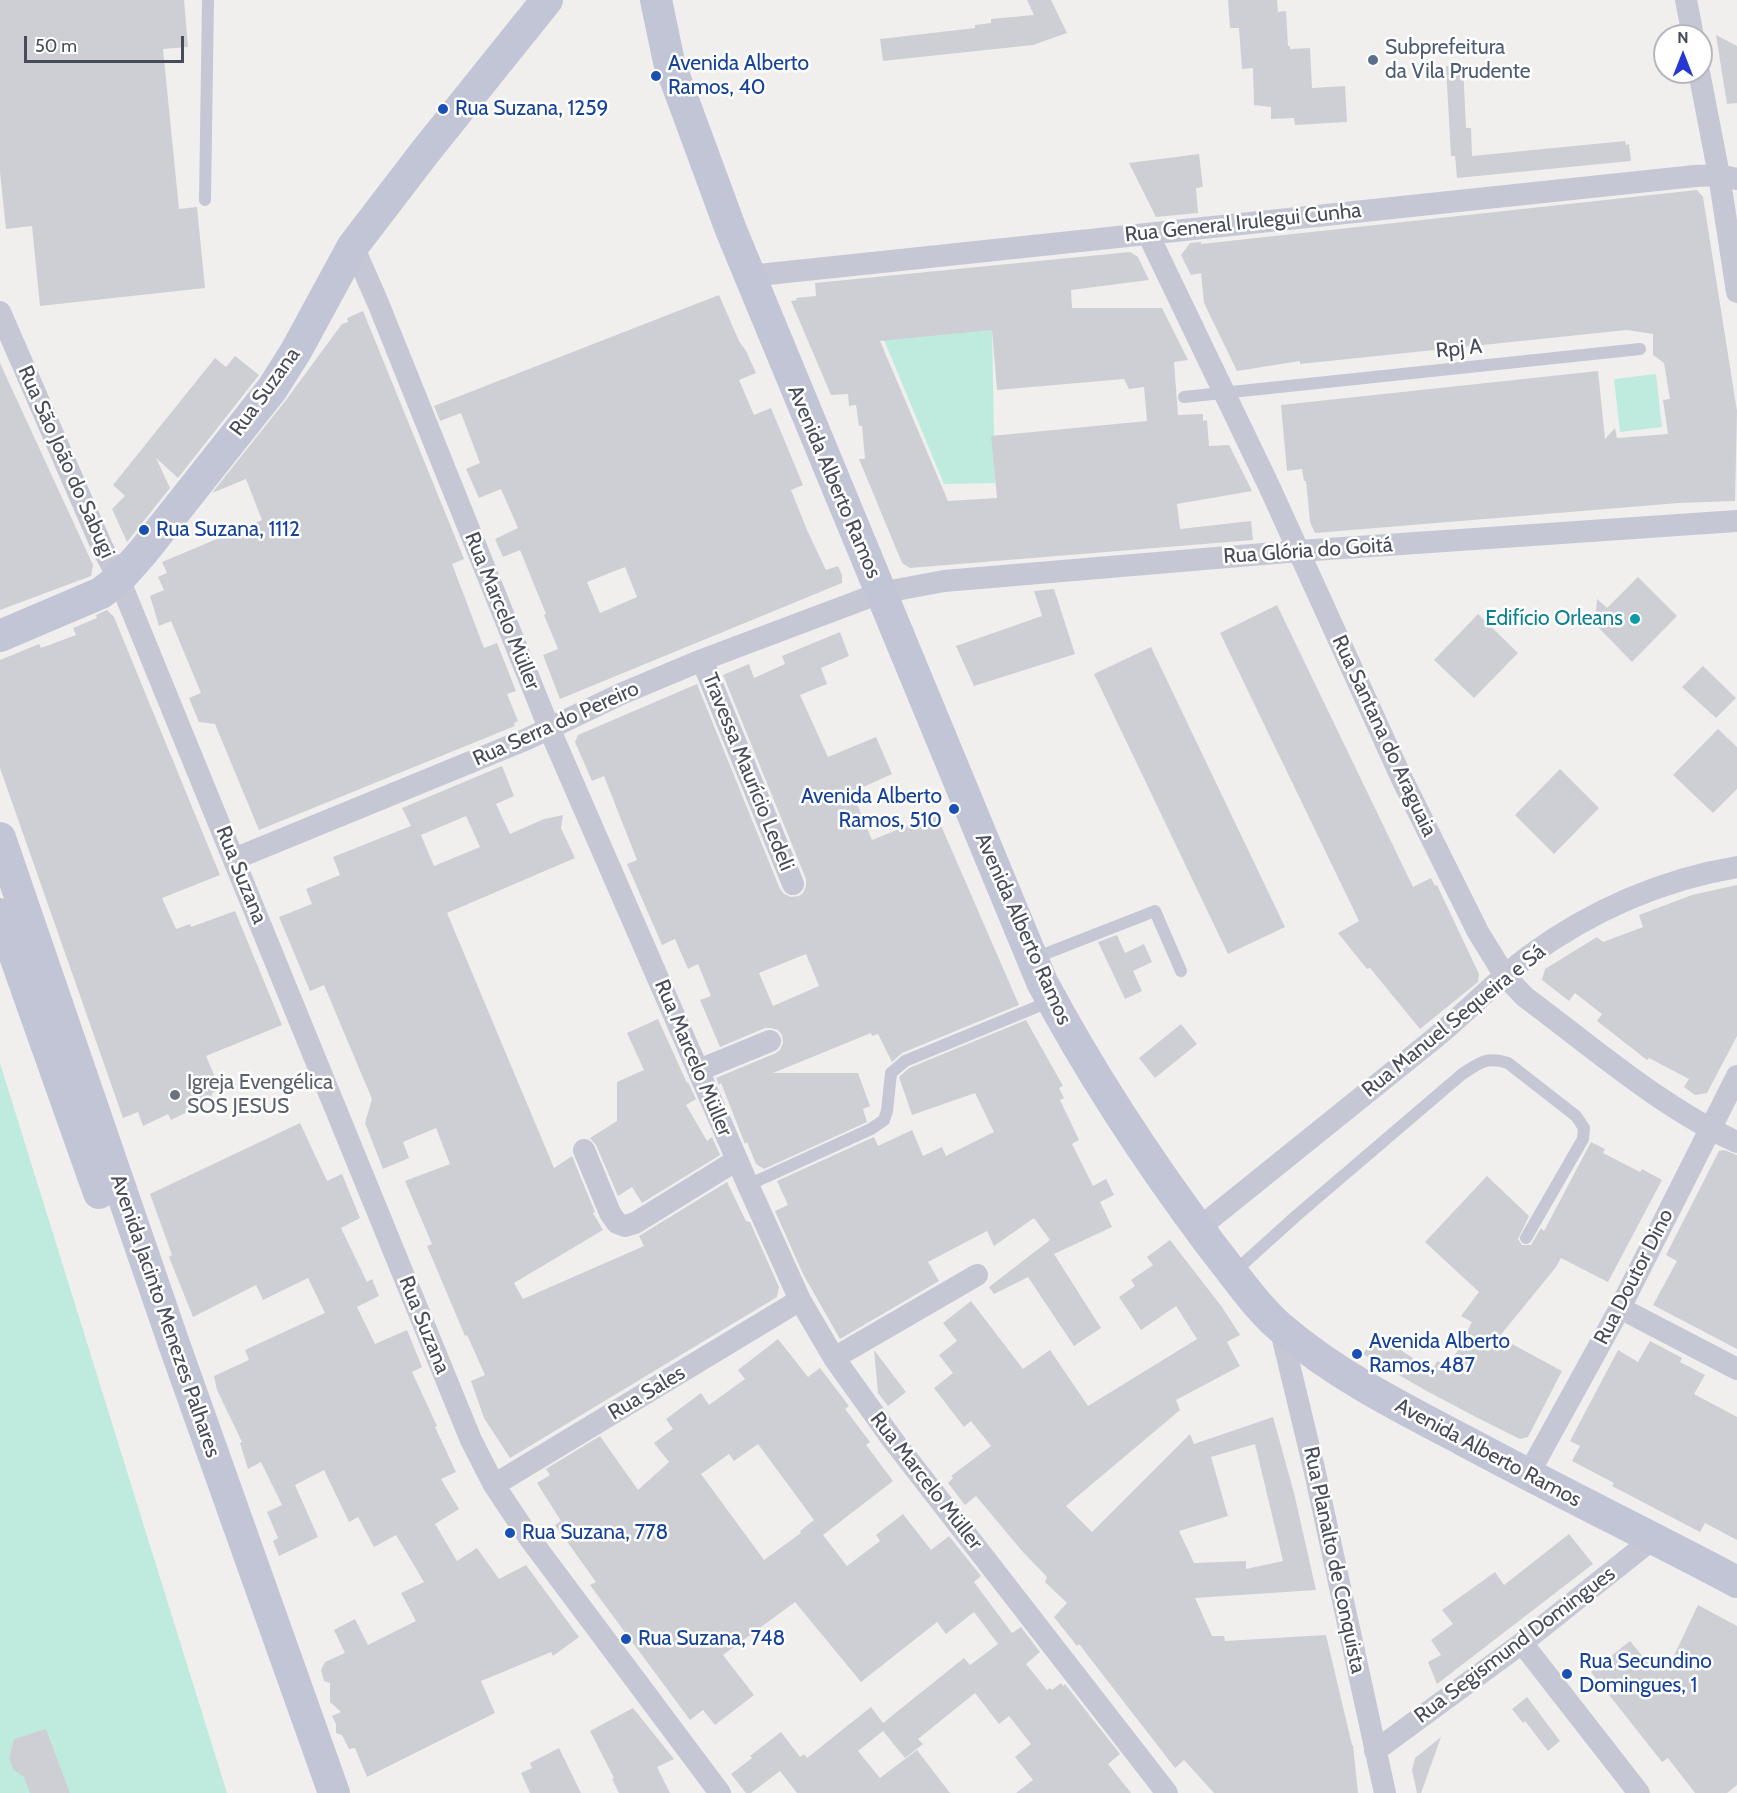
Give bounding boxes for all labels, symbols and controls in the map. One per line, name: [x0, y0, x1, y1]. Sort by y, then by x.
scale bar: [27, 24, 188, 62]
north arrow: [1653, 24, 1713, 84]
text: N: [1677, 28, 1689, 47]
text: 50 m: [35, 35, 77, 57]
place label: Subprefeitura da Vila Prudente: [1385, 35, 1531, 85]
place label: Avenida Alberto Ramos, 40: [668, 51, 809, 101]
marker: Subprefeitura da Vila Prudente: [1366, 53, 1380, 67]
marker: Avenida Alberto Ramos, 40: [649, 69, 663, 83]
place label: Rua Suzana, 1259: [455, 96, 609, 122]
marker: Rua Suzana, 1259: [436, 102, 450, 116]
street label: Rua General Irulegui Cunha: [1124, 198, 1362, 248]
street label: Rpj A: [1435, 334, 1483, 364]
street label: Rua Suzana: [224, 343, 306, 441]
street label: Rua São João do Sabugi: [12, 362, 120, 562]
street label: Avenida Alberto Ramos: [782, 382, 886, 582]
place label: Rua Suzana, 1112: [156, 517, 300, 543]
marker: Rua Suzana, 1112: [137, 523, 151, 537]
street label: Rua Marcelo Müller: [459, 528, 545, 694]
street label: Rua Glória do Goitá: [1223, 533, 1393, 569]
place label: Edifício Orleans: [1485, 606, 1623, 632]
marker: Edifício Orleans: [1628, 612, 1642, 626]
street label: Rua Santana do Araguaia: [1326, 631, 1442, 841]
street label: Travessa Maurício Ledeli: [697, 670, 799, 874]
street label: Rua Serra do Pereiro: [469, 676, 643, 772]
place label: Avenida Alberto Ramos, 510: [801, 784, 942, 834]
marker: Avenida Alberto Ramos, 510: [947, 802, 961, 816]
street label: Rua Suzana: [210, 822, 272, 928]
street label: Avenida Alberto Ramos: [969, 829, 1077, 1029]
street label: Rua Manuel Sequeira e Sá: [1357, 939, 1551, 1103]
street label: Rua Marcelo Müller: [649, 976, 737, 1140]
place label: Igreja Evengélica SOS JESUS: [187, 1070, 333, 1120]
marker: Igreja Evengélica SOS JESUS: [168, 1088, 182, 1102]
street label: Avenida Jacinto Menezes Palhares: [105, 1171, 225, 1461]
street label: Rua Doutor Dino: [1589, 1205, 1679, 1349]
street label: Rua Suzana: [393, 1272, 455, 1378]
place label: Avenida Alberto Ramos, 487: [1369, 1329, 1510, 1379]
marker: Avenida Alberto Ramos, 487: [1350, 1347, 1364, 1361]
street label: Rua Sales: [604, 1360, 690, 1426]
street label: Avenida Alberto Ramos: [1391, 1393, 1585, 1513]
street label: Rua Marcelo Müller: [864, 1407, 988, 1555]
street label: Rua Planalto de Conquista: [1298, 1444, 1370, 1676]
place label: Rua Suzana, 778: [522, 1520, 668, 1546]
marker: Rua Suzana, 778: [503, 1526, 517, 1540]
street label: Rua Segismund Domingues: [1410, 1561, 1620, 1729]
place label: Rua Suzana, 748: [638, 1626, 785, 1652]
marker: Rua Suzana, 748: [619, 1632, 633, 1646]
place label: Rua Secundino Domingues, 1: [1579, 1649, 1712, 1699]
marker: Rua Secundino Domingues, 1: [1560, 1667, 1574, 1681]

